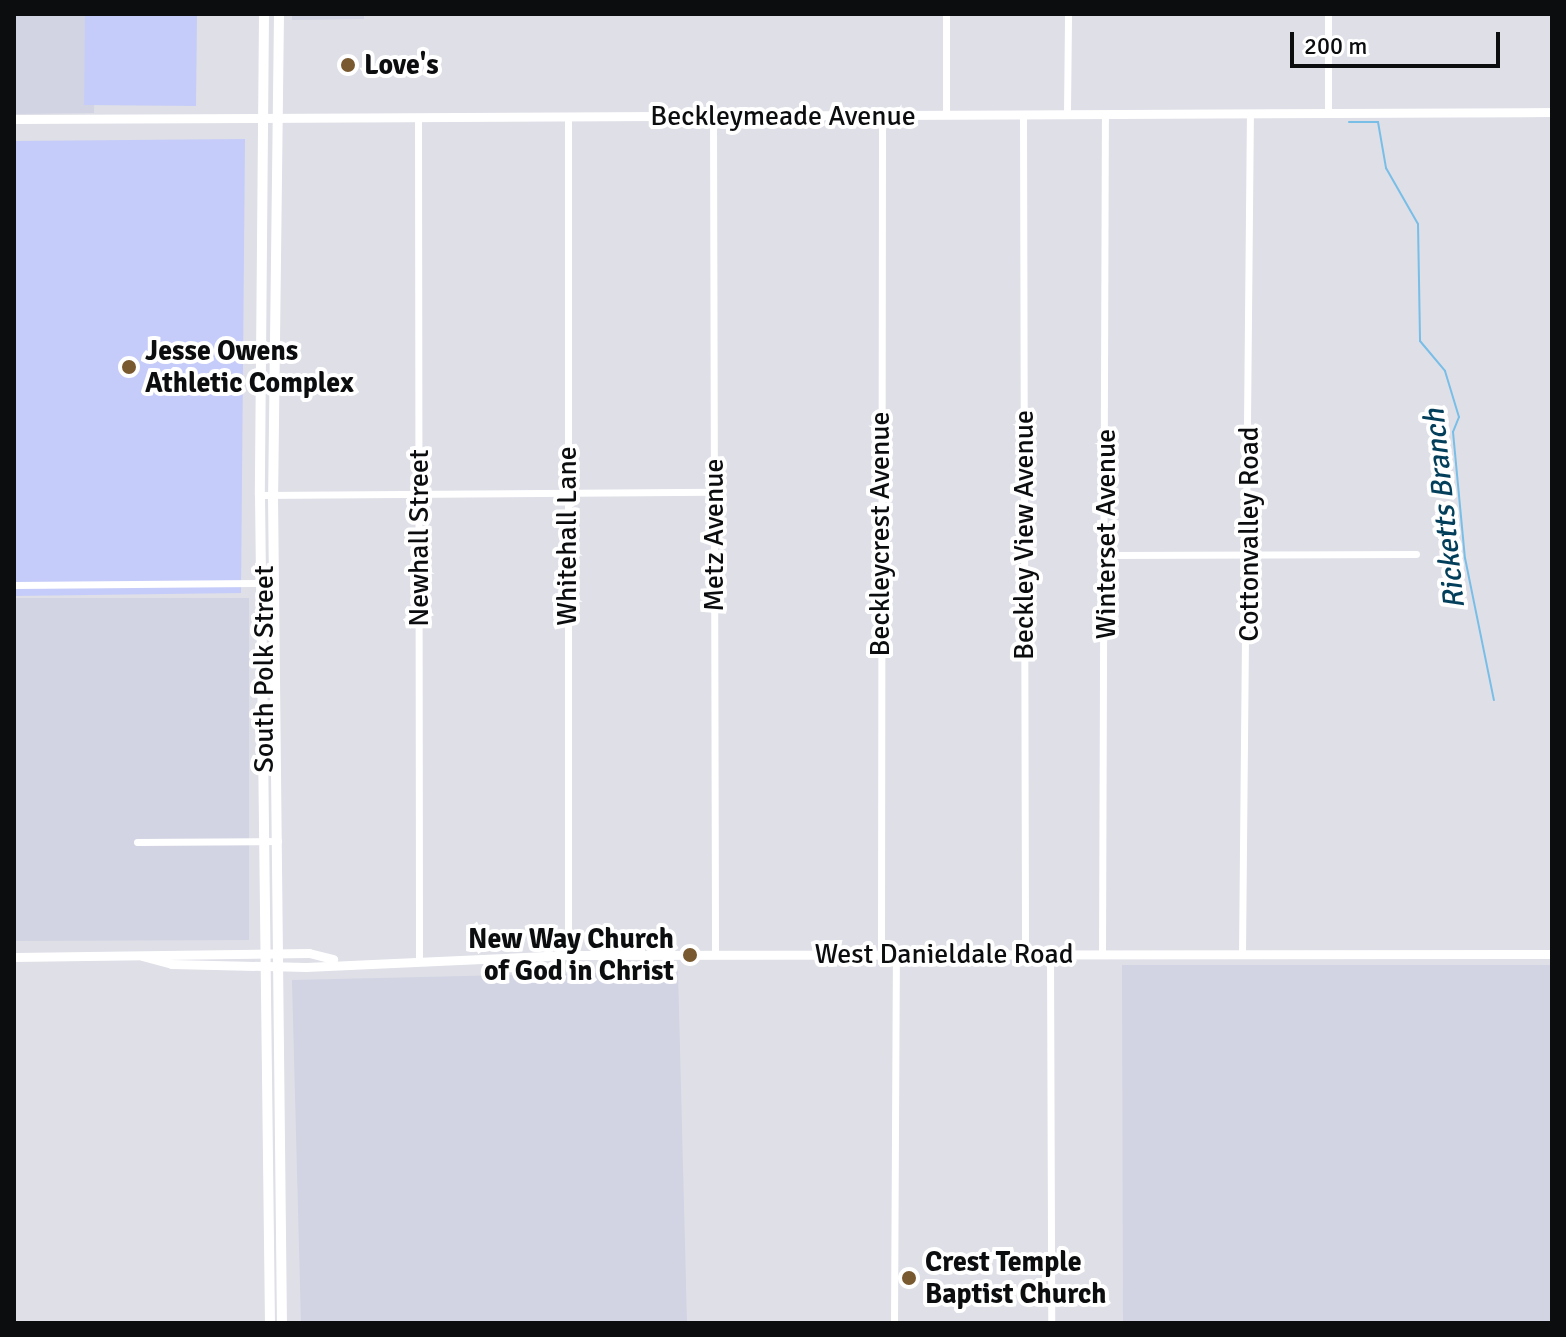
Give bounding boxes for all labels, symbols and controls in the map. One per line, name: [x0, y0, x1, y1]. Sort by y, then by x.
scale bar: [1294, 16, 1504, 66]
text: 200 m: [1304, 31, 1367, 61]
place label: Love's: [364, 48, 439, 82]
marker: Love's: [339, 56, 357, 74]
street label: Beckleymeade Avenue: [650, 99, 916, 133]
place label: Jesse Owens Athletic Complex: [145, 334, 354, 400]
marker: Jesse Owens Athletic Complex: [120, 358, 138, 376]
water label: Ricketts Branch: [1417, 407, 1473, 611]
street label: Beckley View Avenue: [1007, 410, 1041, 660]
street label: Beckleycrest Avenue: [863, 412, 897, 656]
street label: Cottonvalley Road: [1232, 426, 1266, 642]
street label: Winterset Avenue: [1089, 429, 1123, 639]
street label: Whitehall Lane: [550, 446, 584, 626]
street label: Newhall Street: [402, 449, 436, 627]
street label: Metz Avenue: [697, 458, 731, 612]
street label: South Polk Street: [247, 565, 281, 773]
place label: New Way Church of God in Christ: [468, 922, 674, 988]
street label: West Danieldale Road: [814, 937, 1074, 971]
marker: New Way Church of God in Christ: [681, 946, 699, 964]
place label: Crest Temple Baptist Church: [925, 1245, 1106, 1311]
marker: Crest Temple Baptist Church: [900, 1269, 918, 1287]

